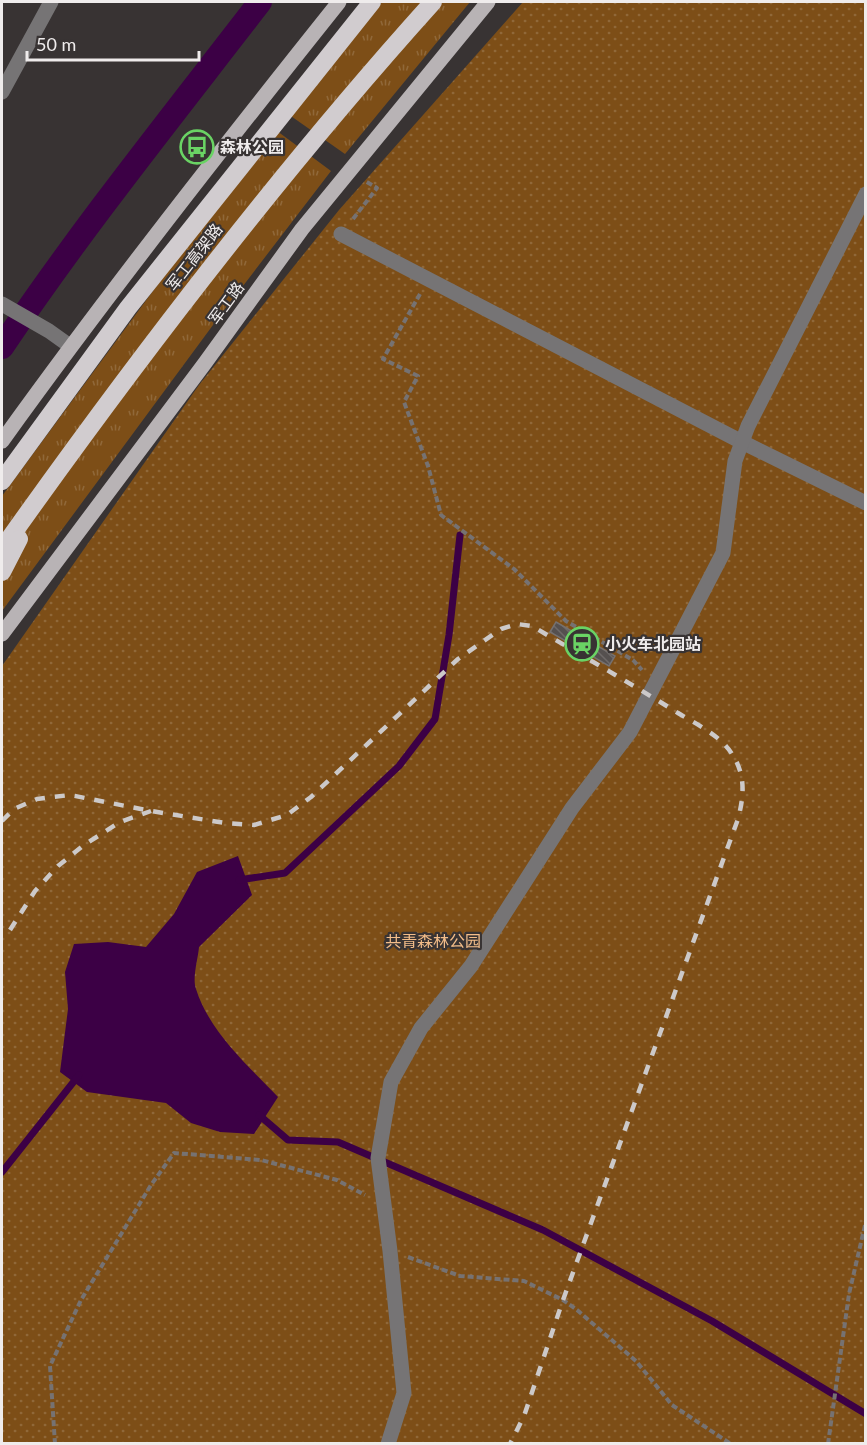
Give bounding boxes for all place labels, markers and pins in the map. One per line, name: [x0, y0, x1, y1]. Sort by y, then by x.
bus stop icon: 森林公园: [179, 129, 215, 165]
place label: 森林公园: [220, 137, 284, 156]
station icon: 小火车北园站: [564, 626, 600, 662]
place label: 小火车北园站: [605, 634, 701, 653]

